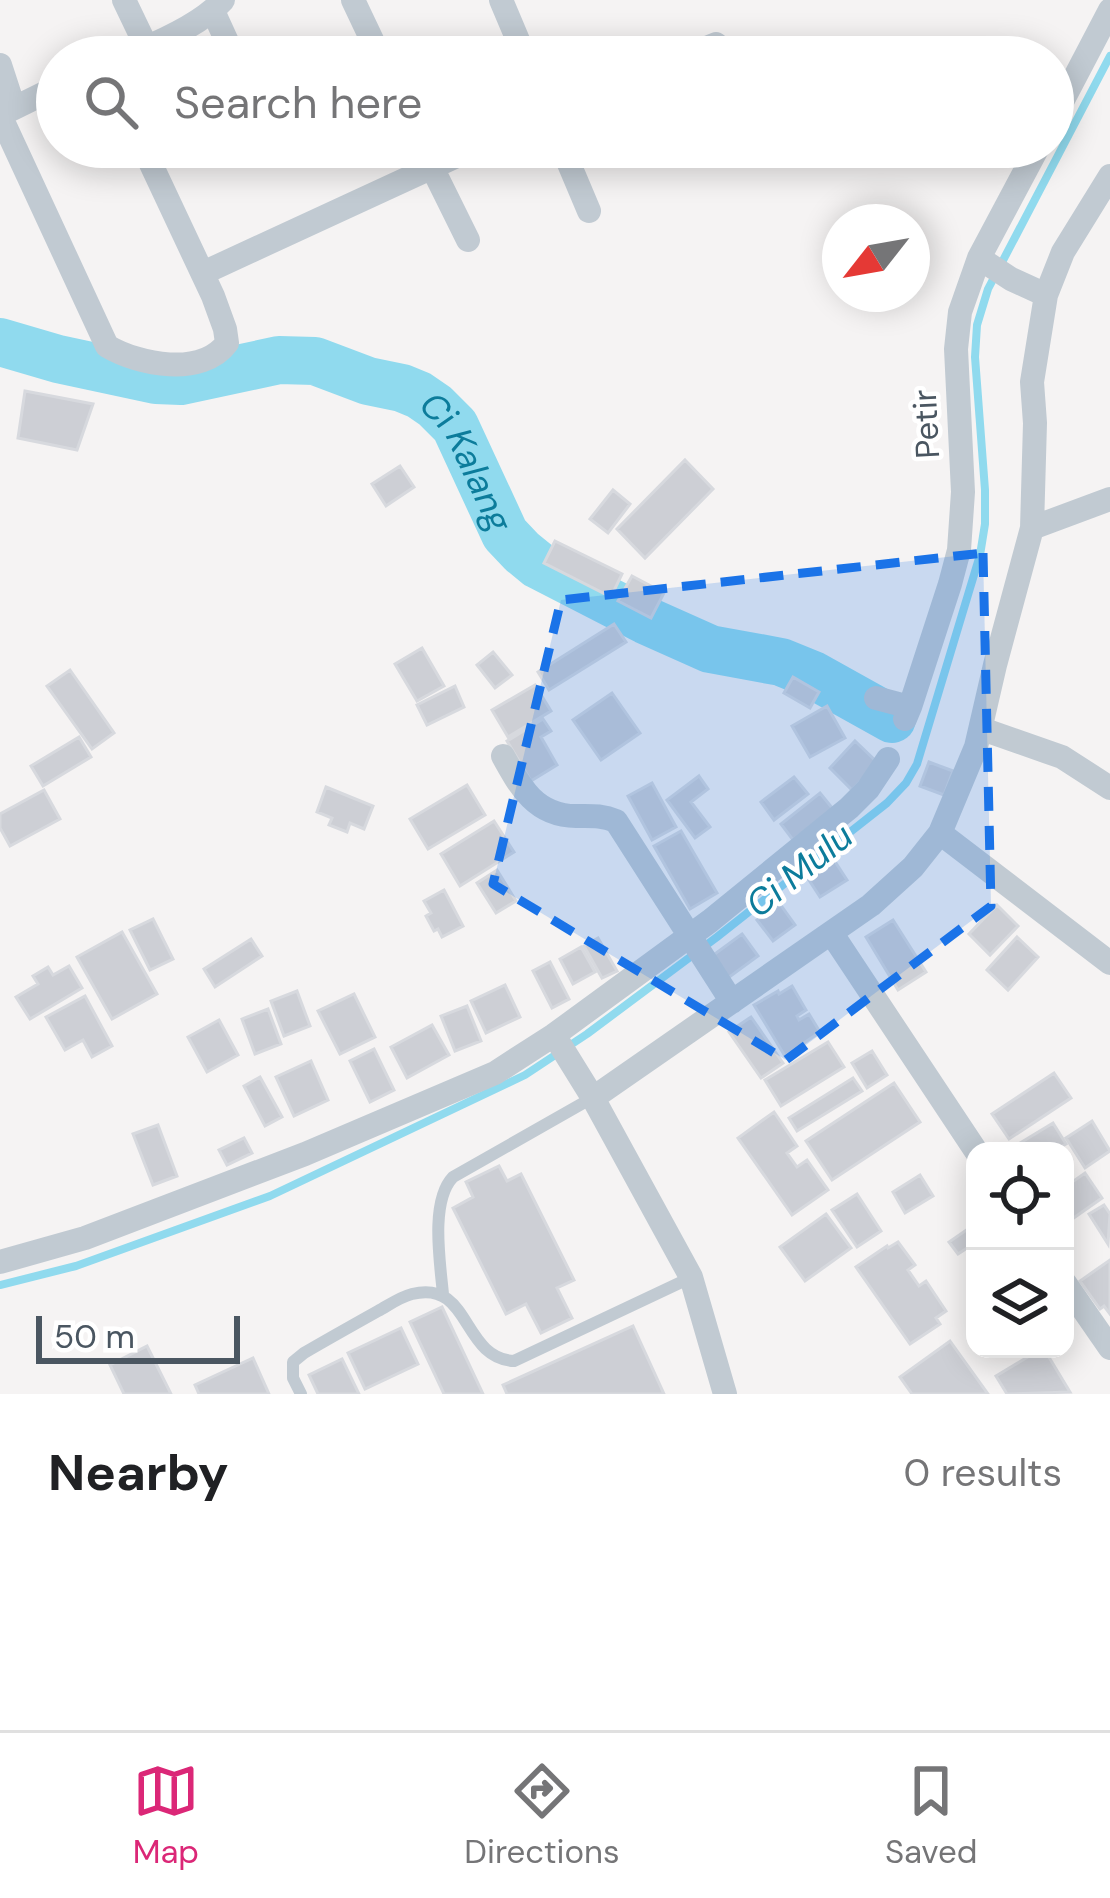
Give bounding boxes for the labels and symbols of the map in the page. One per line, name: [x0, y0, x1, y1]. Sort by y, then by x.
north arrow: [822, 204, 930, 312]
water label: Ci Kalang: [410, 381, 524, 540]
street label: Petir: [903, 388, 949, 460]
water label: Ci Mulu: [736, 813, 862, 927]
scale bar: [36, 1310, 240, 1363]

